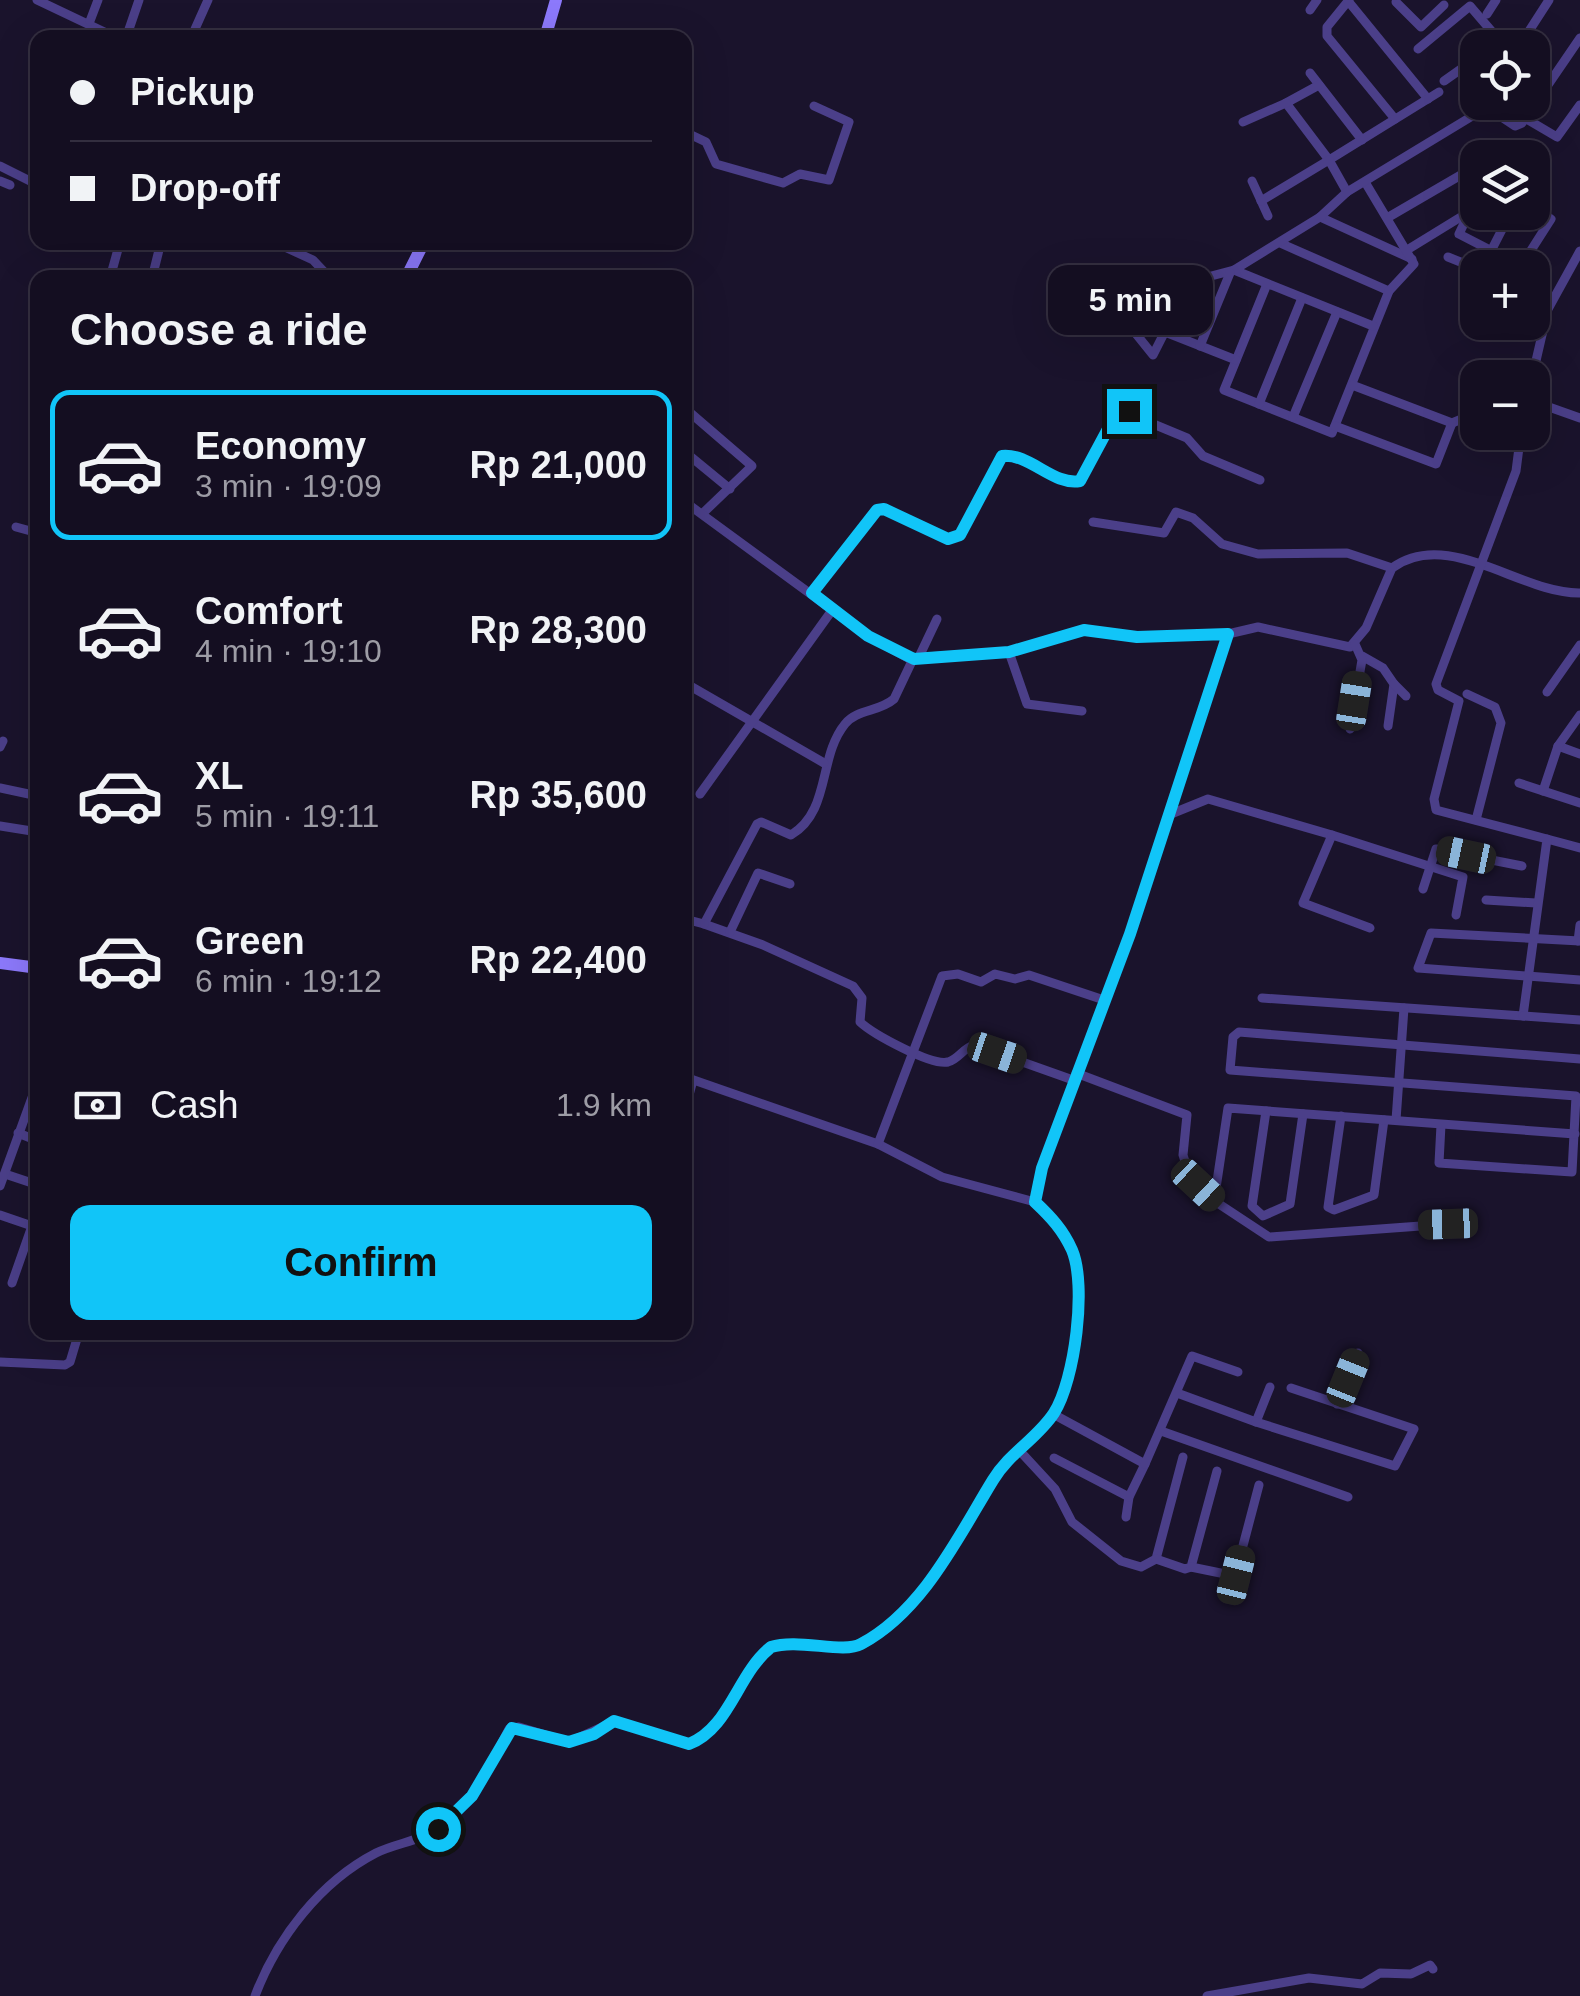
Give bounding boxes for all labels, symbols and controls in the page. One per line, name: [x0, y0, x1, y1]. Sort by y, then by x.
map controls: [1460, 30, 1550, 450]
button: locate: [1460, 30, 1550, 120]
text: Pickup: [130, 71, 255, 113]
button: layers: [1460, 140, 1550, 230]
text: Drop-off: [130, 167, 280, 209]
button: +: [1460, 250, 1550, 340]
callout: 5 min: [1046, 266, 1212, 336]
text: 5 min: [1089, 282, 1172, 318]
text: Choose a ride: [70, 304, 368, 355]
button: −: [1460, 360, 1550, 450]
route end: [1107, 389, 1152, 434]
icon: car: [75, 420, 165, 510]
text: Economy: [195, 425, 366, 467]
text: Rp 21,000: [470, 444, 647, 486]
text: 3 min · 19:09: [195, 468, 382, 504]
icon: car: [75, 585, 165, 675]
text: Comfort: [195, 590, 343, 632]
text: Rp 28,300: [470, 609, 647, 651]
text: 4 min · 19:10: [195, 633, 382, 669]
car: [1334, 669, 1374, 733]
icon: car: [75, 750, 165, 840]
text: XL: [195, 755, 244, 797]
text: Rp 35,600: [470, 774, 647, 816]
text: 5 min · 19:11: [195, 798, 379, 834]
car: [1434, 834, 1498, 876]
icon: car: [75, 915, 165, 1005]
text: Green: [195, 920, 305, 962]
text: Rp 22,400: [470, 939, 647, 981]
text: 6 min · 19:12: [195, 963, 382, 999]
car: [964, 1029, 1030, 1077]
icon: cash: [70, 1078, 125, 1133]
text: Cash: [150, 1084, 239, 1126]
text: 1.9 km: [556, 1087, 652, 1123]
car: [1166, 1154, 1230, 1216]
button: Confirm: [70, 1205, 652, 1320]
car: [1417, 1208, 1479, 1240]
car: [1323, 1345, 1373, 1411]
car: [1214, 1542, 1258, 1608]
route start: [416, 1807, 461, 1852]

